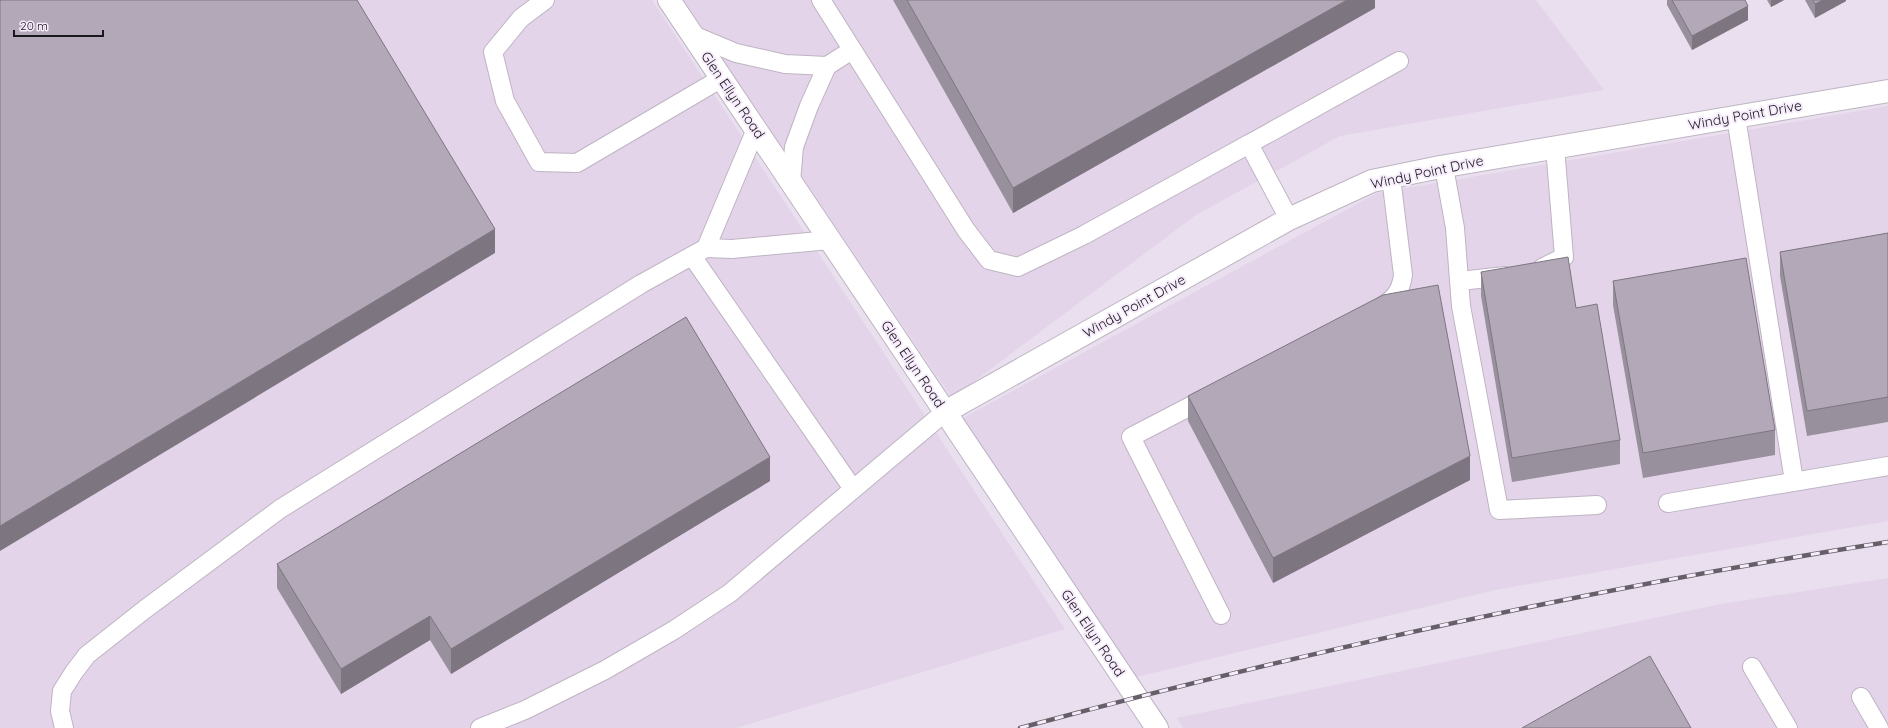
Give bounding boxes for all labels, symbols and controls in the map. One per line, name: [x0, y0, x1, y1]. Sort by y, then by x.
scale bar: [14, 12, 103, 38]
text: 20 m: [20, 18, 48, 33]
street label: Glen Ellyn Road: [697, 48, 769, 142]
street label: Windy Point Drive: [1687, 96, 1803, 134]
street label: Windy Point Drive: [1369, 151, 1485, 193]
street label: Windy Point Drive: [1079, 270, 1189, 342]
street label: Glen Ellyn Road: [877, 317, 949, 411]
street label: Glen Ellyn Road: [1057, 586, 1129, 680]

